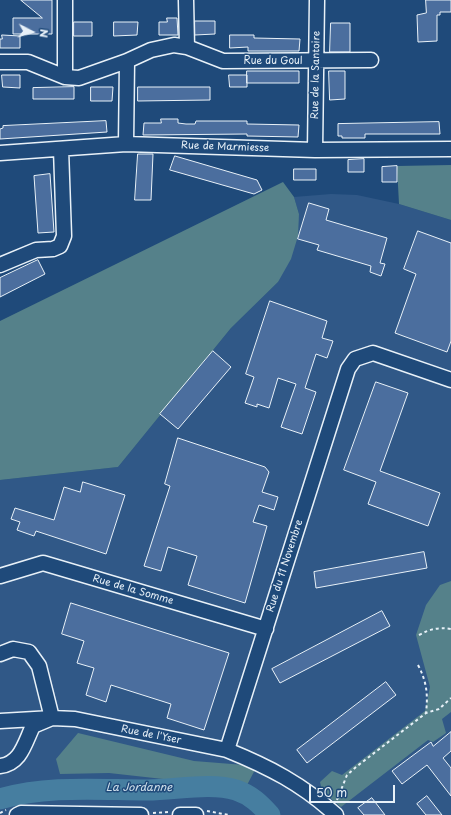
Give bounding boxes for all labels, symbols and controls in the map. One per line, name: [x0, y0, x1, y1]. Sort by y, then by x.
north arrow: [12, 12, 52, 52]
text: N: [36, 28, 53, 39]
street label: Rue de la Santoire: [309, 31, 323, 119]
street label: Rue du Goul: [244, 55, 302, 67]
street label: Rue de Marmiesse: [181, 139, 269, 155]
street label: Rue du 11 Novembre: [264, 518, 306, 614]
street label: Rue de la Somme: [91, 573, 175, 607]
street label: Rue de l'Yser: [120, 723, 182, 747]
scale bar: [311, 777, 397, 803]
water label: La Jordanne: [106, 781, 172, 795]
text: 50 m: [316, 783, 347, 801]

